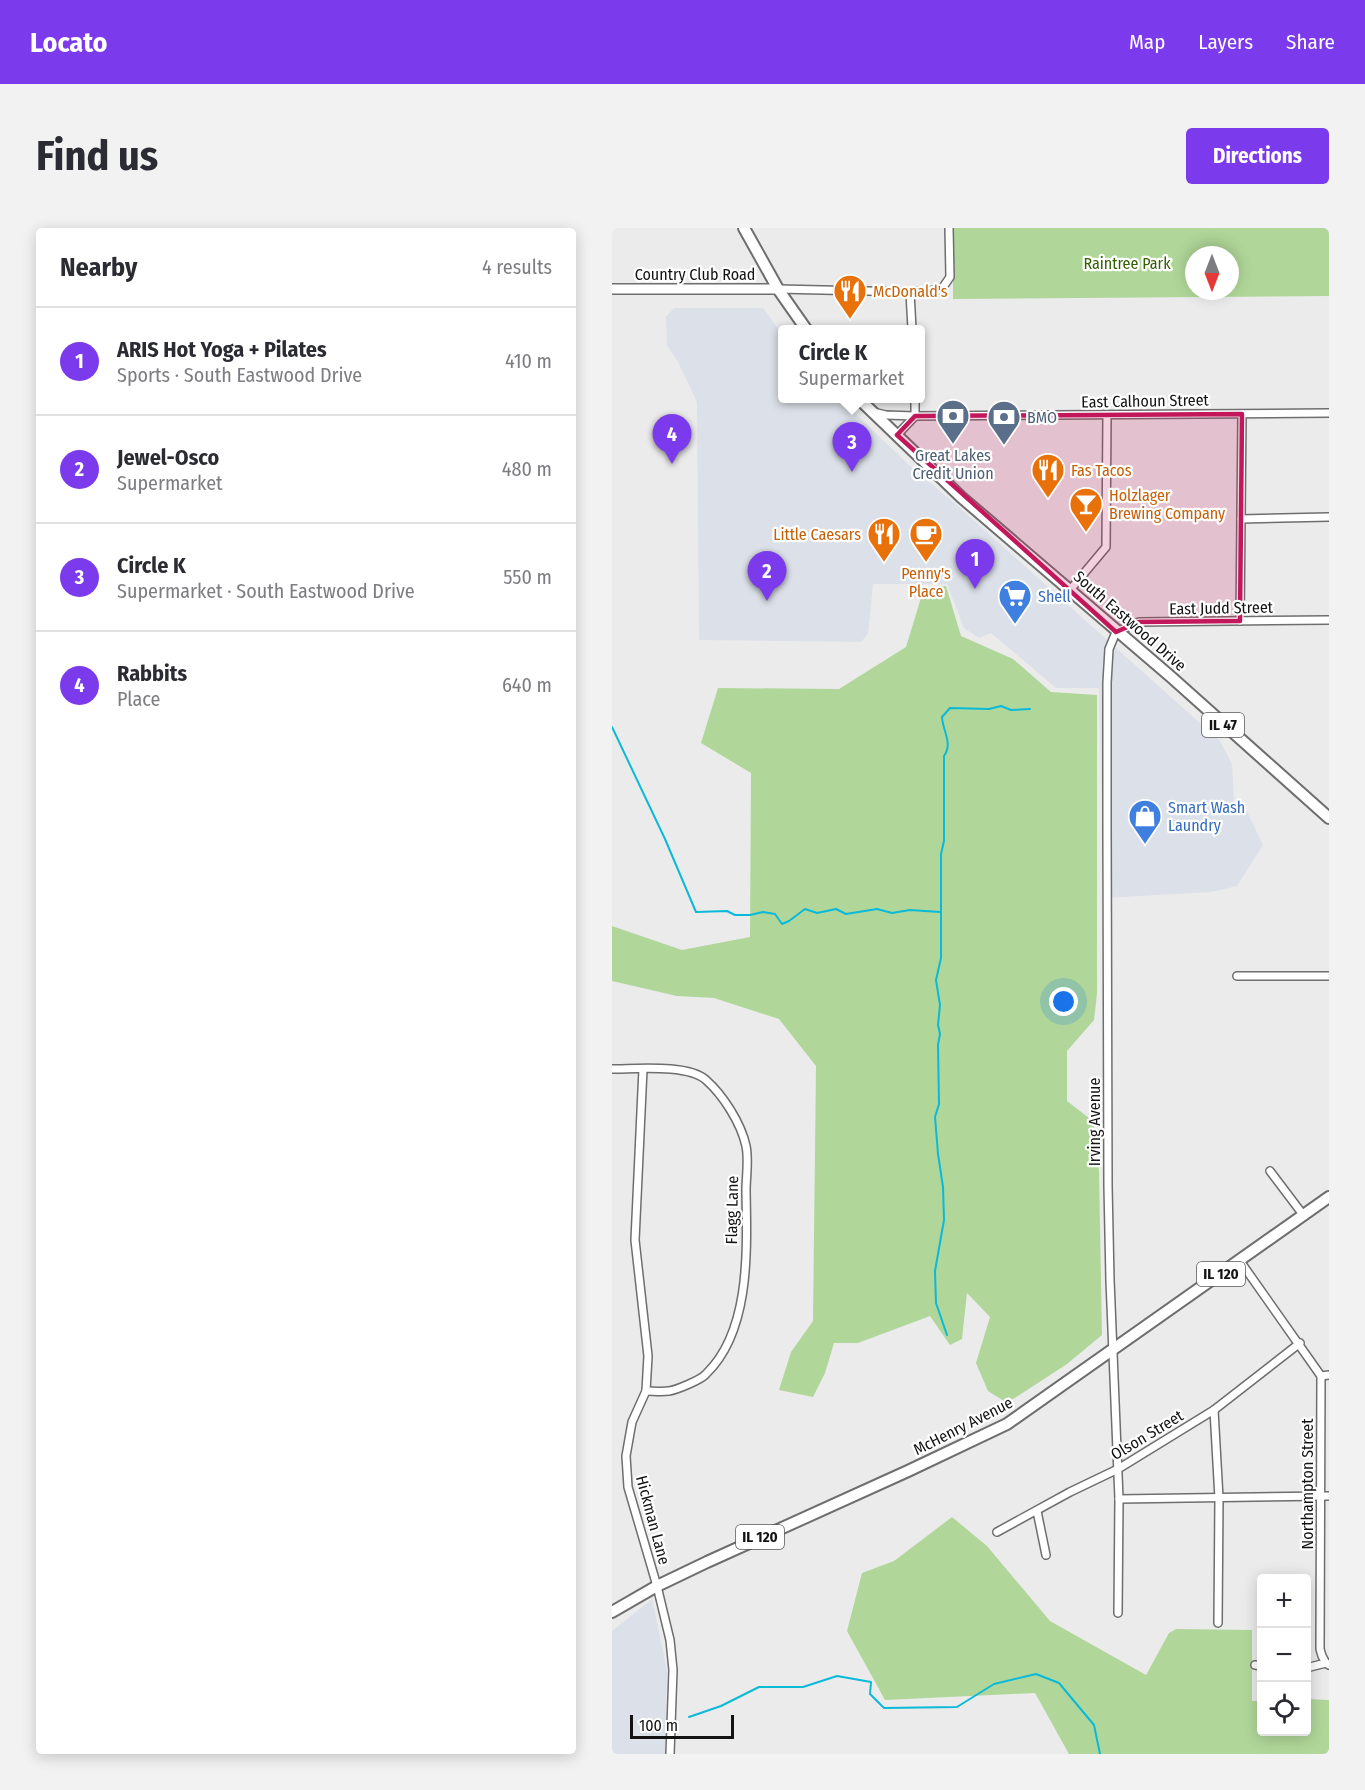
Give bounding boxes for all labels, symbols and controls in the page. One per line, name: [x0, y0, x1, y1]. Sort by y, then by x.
text: Locato: [30, 26, 108, 59]
text: Map: [1129, 29, 1165, 55]
text: Layers: [1198, 29, 1253, 55]
text: Share: [1286, 29, 1335, 55]
button: Directions: [1186, 128, 1329, 184]
text: Find us: [36, 131, 158, 181]
north arrow: [1185, 246, 1239, 300]
text: Nearby: [60, 252, 137, 283]
park label: Raintree Park: [1083, 254, 1171, 273]
text: 4 results: [482, 255, 552, 279]
street label: Country Club Road: [635, 265, 755, 284]
restaurant icon: McDonald's: [832, 273, 868, 320]
place label: McDonald's: [873, 282, 948, 301]
popup: [778, 325, 925, 403]
text: ARIS Hot Yoga + Pilates: [117, 336, 327, 363]
text: Circle K: [799, 339, 867, 366]
text: 1: [75, 349, 84, 373]
text: 410 m: [505, 349, 552, 373]
text: Sports · South Eastwood Drive: [117, 363, 362, 387]
text: Supermarket: [799, 366, 904, 390]
street label: East Calhoun Street: [1081, 390, 1210, 412]
bank icon: Great Lakes Credit Union: [935, 398, 971, 445]
bank icon: BMO: [986, 399, 1022, 446]
place label: BMO: [1027, 408, 1057, 427]
pin: 4: [652, 414, 692, 464]
pin: 3: [832, 422, 872, 472]
text: Jewel-Osco: [117, 444, 219, 471]
place label: Great Lakes Credit Union: [912, 446, 994, 483]
restaurant icon: Fas Tacos: [1030, 452, 1066, 499]
text: 2: [75, 457, 84, 481]
text: 480 m: [502, 457, 552, 481]
place label: Fas Tacos: [1071, 461, 1132, 480]
text: Supermarket: [117, 471, 223, 495]
bar icon: Holzlager Brewing Company: [1068, 486, 1104, 533]
place label: Holzlager Brewing Company: [1109, 486, 1226, 523]
restaurant icon: Little Caesars: [866, 516, 902, 563]
cafe icon: Penny's Place: [908, 516, 944, 563]
place label: Little Caesars: [773, 525, 861, 544]
pin: 1: [956, 540, 994, 589]
text: Circle K: [117, 552, 186, 579]
pin: 2: [748, 552, 786, 601]
place label: Penny's Place: [901, 564, 951, 601]
text: 3: [75, 565, 84, 589]
text: 550 m: [503, 565, 552, 589]
street label: South Eastwood Drive: [1070, 567, 1190, 675]
supermarket icon: Shell: [997, 578, 1033, 625]
text: Supermarket · South Eastwood Drive: [117, 579, 415, 603]
place label: Shell: [1038, 587, 1071, 606]
street label: East Judd Street: [1169, 598, 1274, 618]
text: Rabbits: [117, 660, 187, 687]
text: 4: [74, 673, 85, 697]
text: 640 m: [502, 673, 552, 697]
text: Place: [117, 687, 160, 711]
road number: IL 47: [1202, 713, 1244, 737]
shop icon: Smart Wash Laundry: [1127, 798, 1163, 845]
place label: Smart Wash Laundry: [1168, 798, 1245, 835]
your location: [1049, 987, 1078, 1016]
street label: Irving Avenue: [1085, 1078, 1104, 1166]
street label: Flagg Lane: [722, 1175, 742, 1244]
road number: IL 120: [1197, 1262, 1245, 1286]
street label: McHenry Avenue: [910, 1393, 1016, 1459]
street label: Olson Street: [1107, 1406, 1187, 1464]
street label: Northampton Street: [1298, 1418, 1317, 1549]
street label: Hickman Lane: [632, 1473, 674, 1567]
road number: IL 120: [736, 1525, 784, 1549]
map controls: [1257, 1574, 1311, 1736]
button: +: [1257, 1574, 1311, 1628]
button: −: [1257, 1628, 1311, 1682]
button: locate: [1257, 1682, 1311, 1736]
scale bar: [630, 1712, 734, 1740]
text: 100 m: [639, 1716, 678, 1735]

